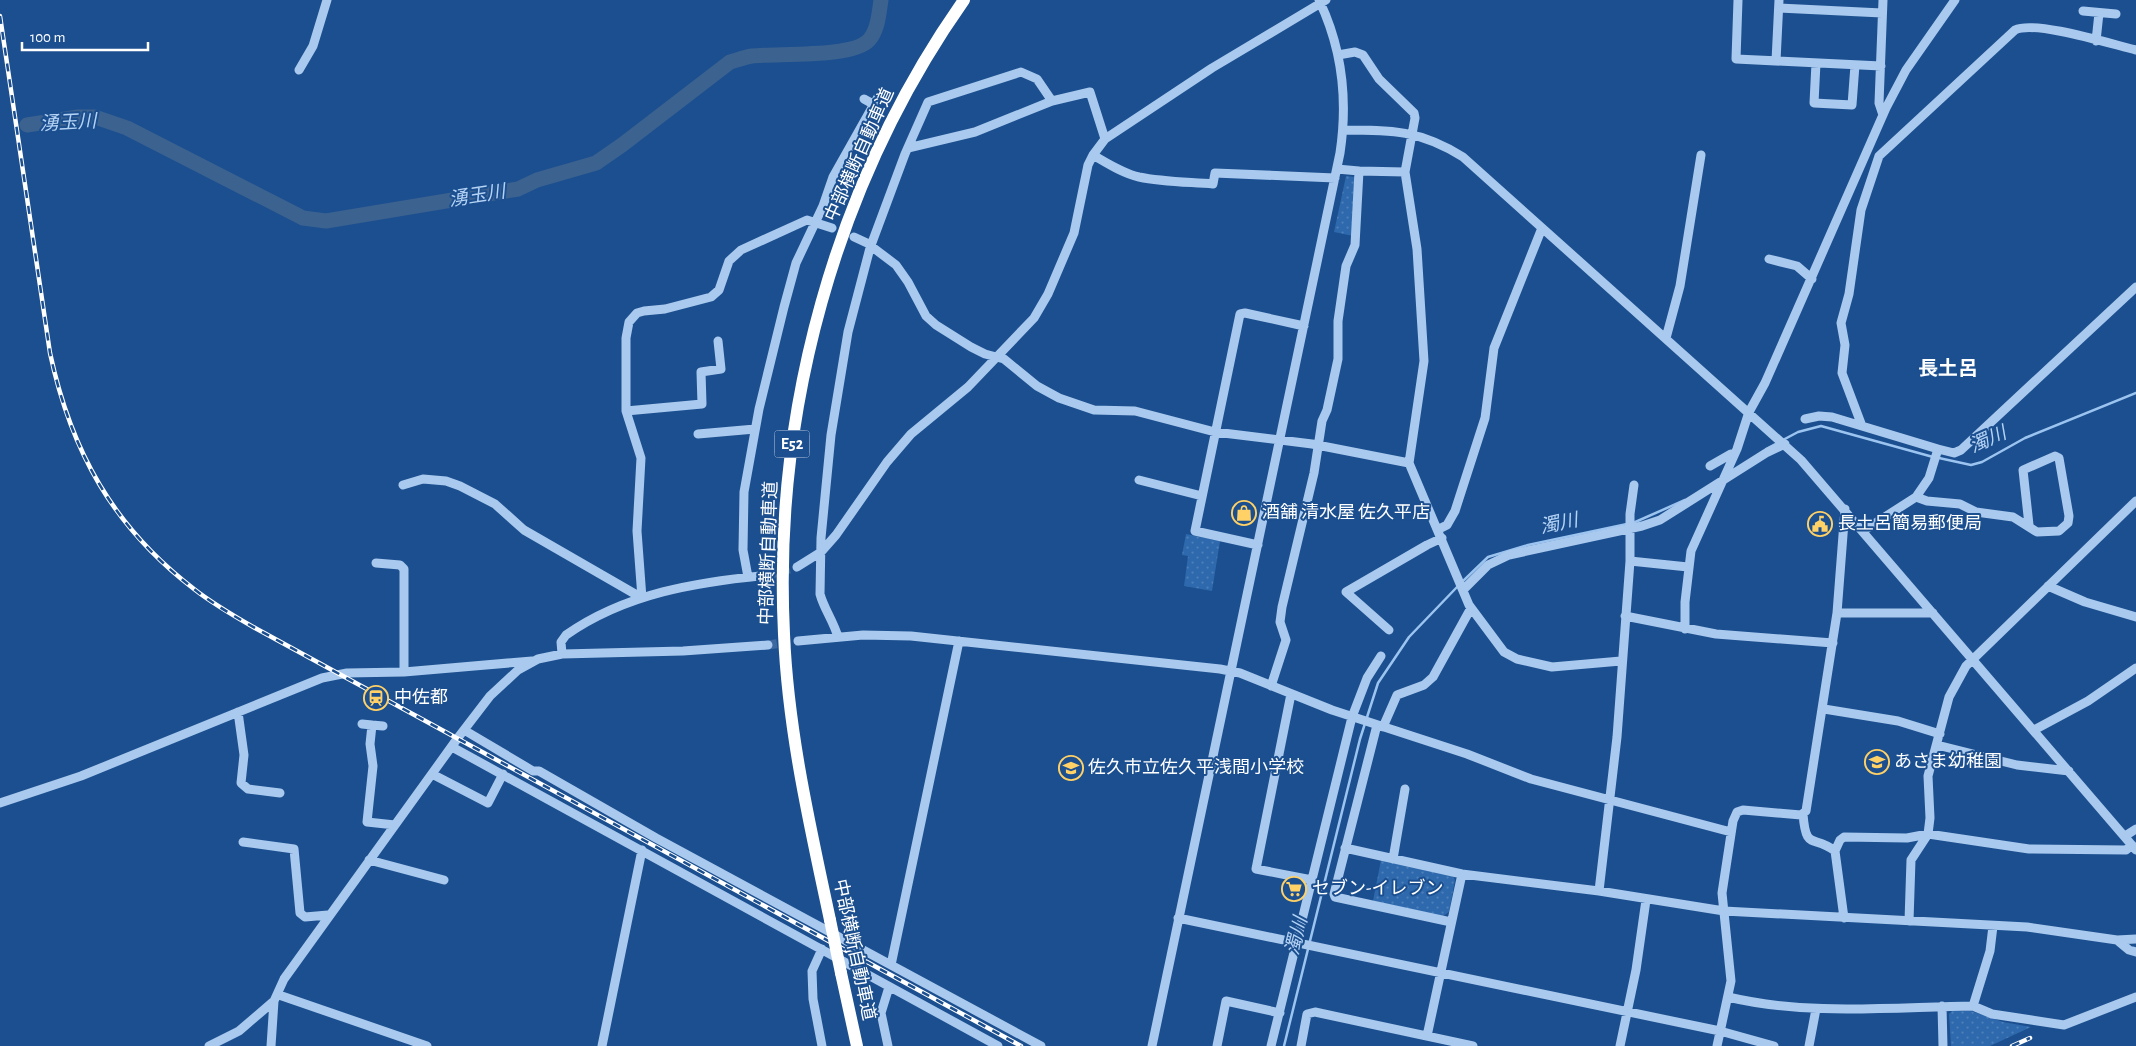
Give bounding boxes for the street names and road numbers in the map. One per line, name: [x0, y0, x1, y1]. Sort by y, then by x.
street label: 中部横断自動車道: [821, 85, 898, 224]
road number: E52: [774, 430, 810, 458]
street label: 中部横断自動車道: [755, 481, 781, 625]
street label: 中部横断自動車道: [830, 877, 880, 1022]

